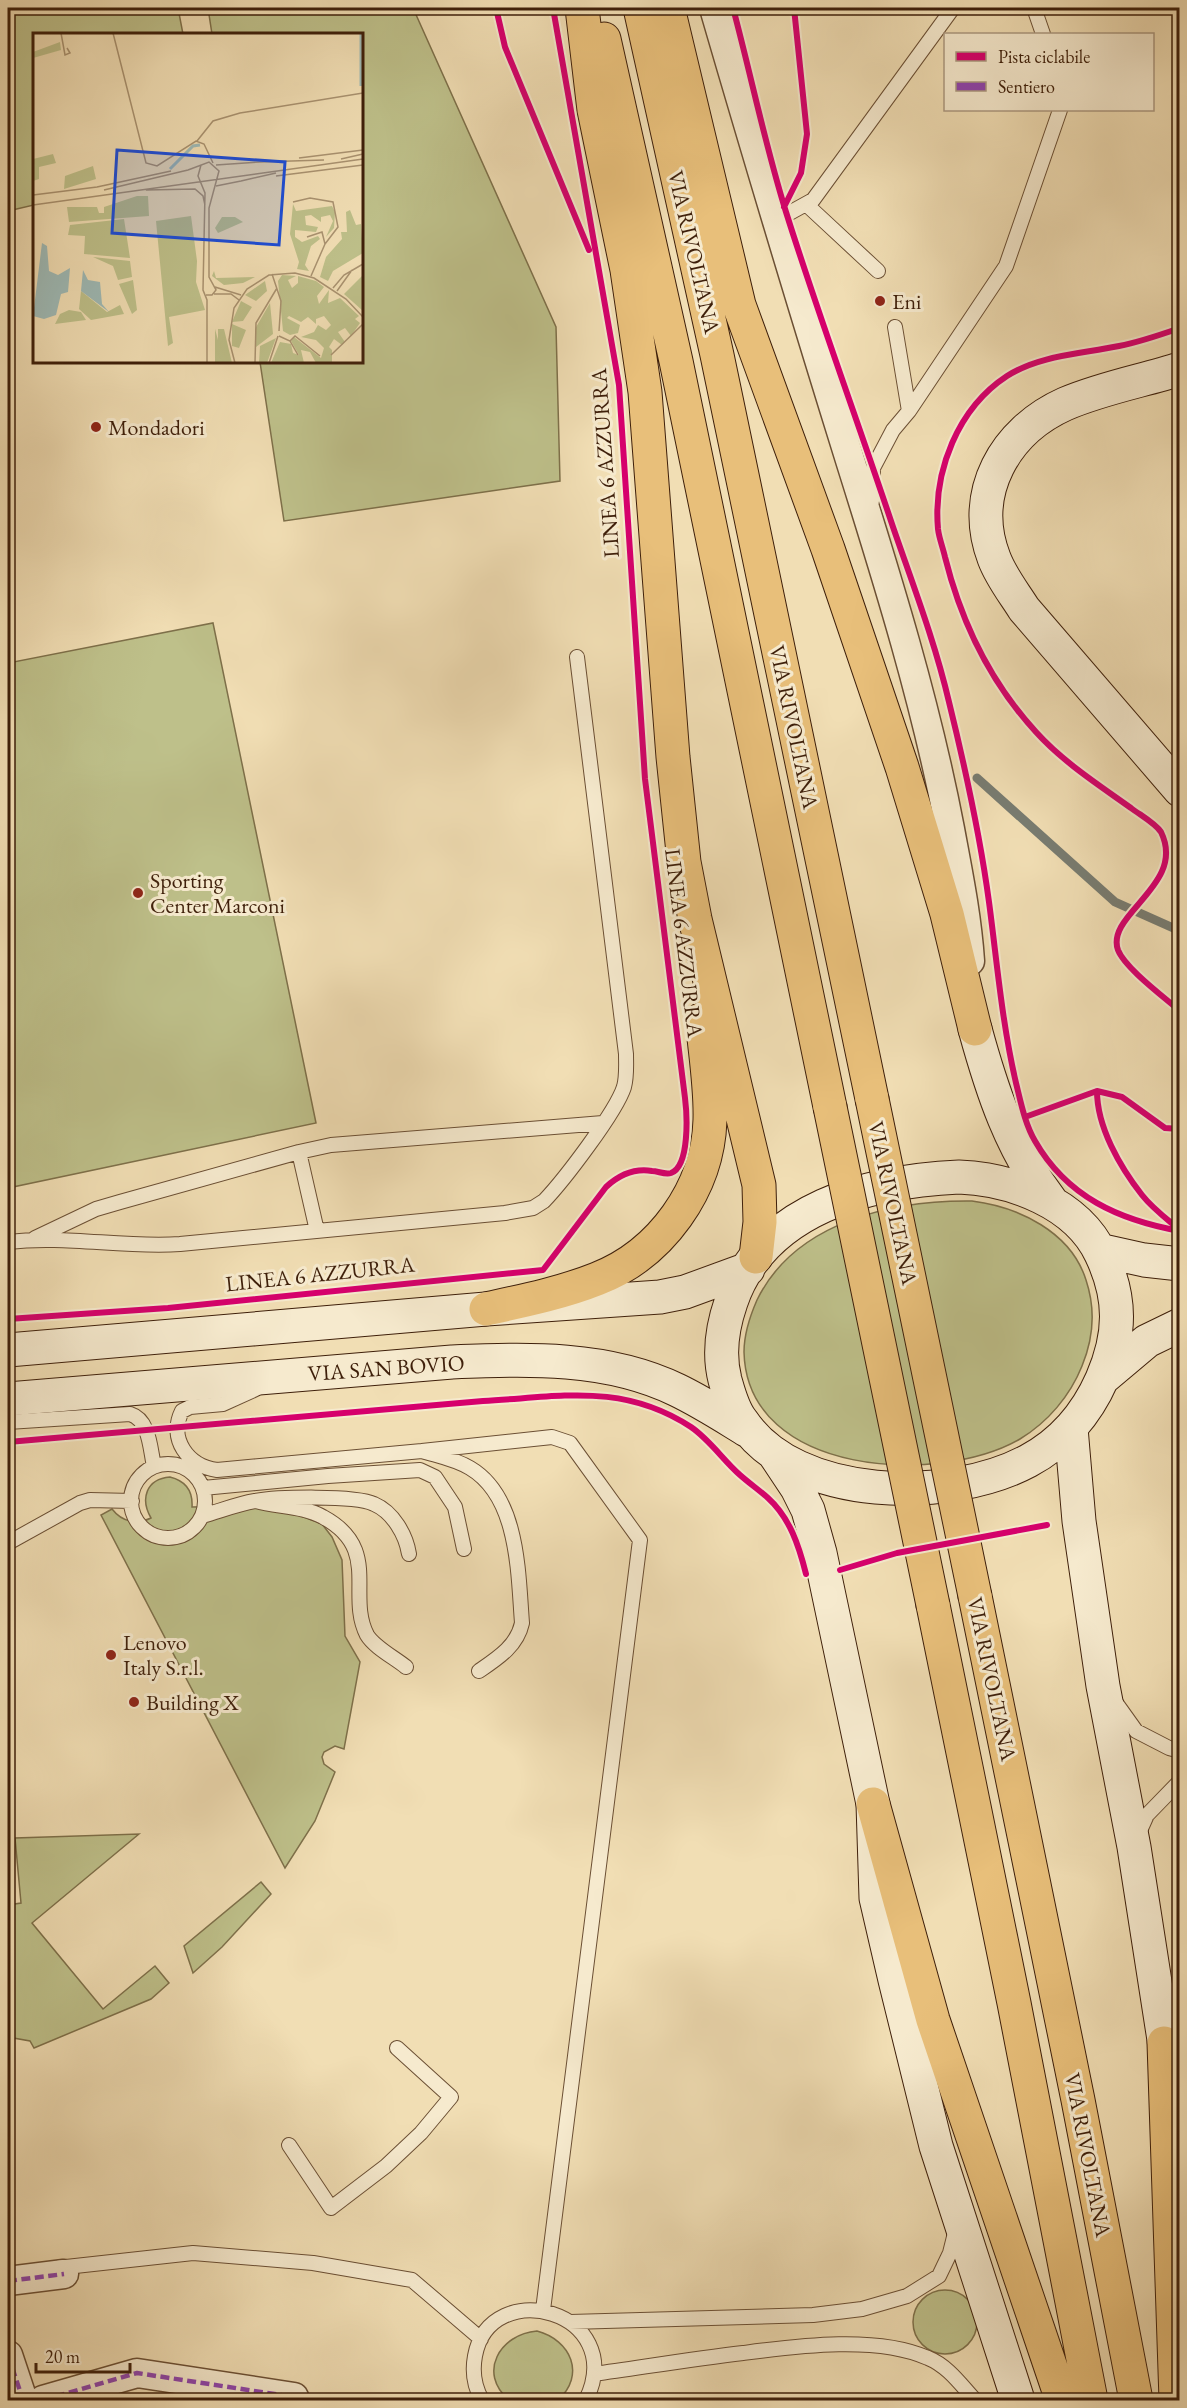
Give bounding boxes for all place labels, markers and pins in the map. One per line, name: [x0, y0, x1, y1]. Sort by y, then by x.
place label: Eni: [892, 287, 921, 316]
marker: Eni: [873, 294, 887, 308]
place label: Mondadori: [108, 413, 205, 442]
marker: Mondadori: [89, 420, 103, 434]
place label: Sporting Center Marconi: [150, 866, 285, 920]
marker: Sporting Center Marconi: [131, 886, 145, 900]
place label: Lenovo Italy S.r.l.: [123, 1628, 204, 1682]
marker: Lenovo Italy S.r.l.: [104, 1648, 118, 1662]
place label: Building X: [146, 1688, 239, 1717]
marker: Building X: [127, 1695, 141, 1709]

